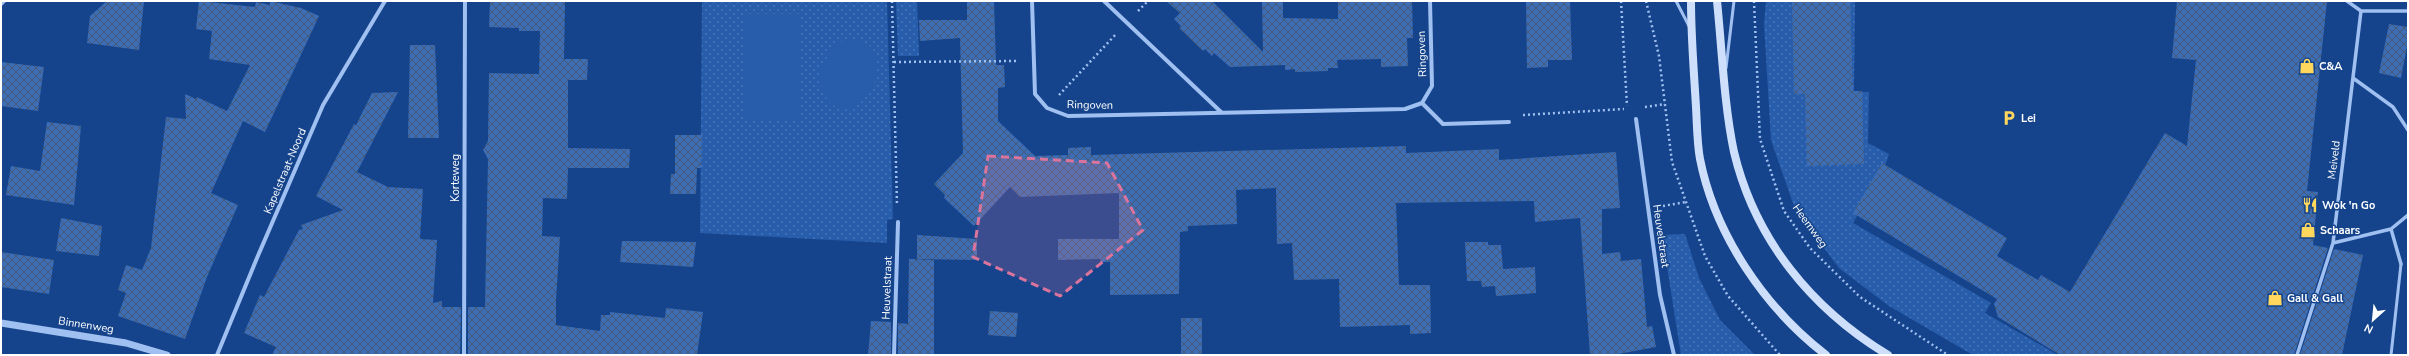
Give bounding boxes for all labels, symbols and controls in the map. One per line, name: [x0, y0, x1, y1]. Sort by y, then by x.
street label: Ringoven: [1414, 31, 1430, 77]
shop icon: C&A: [2298, 57, 2316, 75]
place label: C&A: [2319, 59, 2343, 74]
street label: Ringoven: [1067, 97, 1113, 113]
parking icon: Lei: [2000, 109, 2018, 127]
place label: Lei: [2021, 111, 2036, 126]
street label: Kapelstraat-Noord: [260, 126, 310, 216]
street label: Meiveld: [2324, 140, 2344, 180]
street label: Korteweg: [448, 154, 463, 202]
restaurant icon: Wok 'n Go: [2301, 196, 2319, 214]
place label: Wok 'n Go: [2322, 198, 2375, 213]
street label: Heemweg: [1789, 201, 1831, 251]
street label: Heuvelstraat: [1649, 204, 1673, 269]
shop icon: Schaars: [2299, 221, 2317, 239]
place label: Schaars: [2320, 223, 2360, 238]
street label: Heuvelstraat: [878, 256, 896, 320]
shop icon: Gall & Gall: [2266, 289, 2284, 307]
place label: Gall & Gall: [2287, 291, 2344, 306]
north arrow: [2353, 300, 2393, 340]
street label: Binnenweg: [57, 313, 115, 337]
text: N: [2362, 320, 2376, 337]

